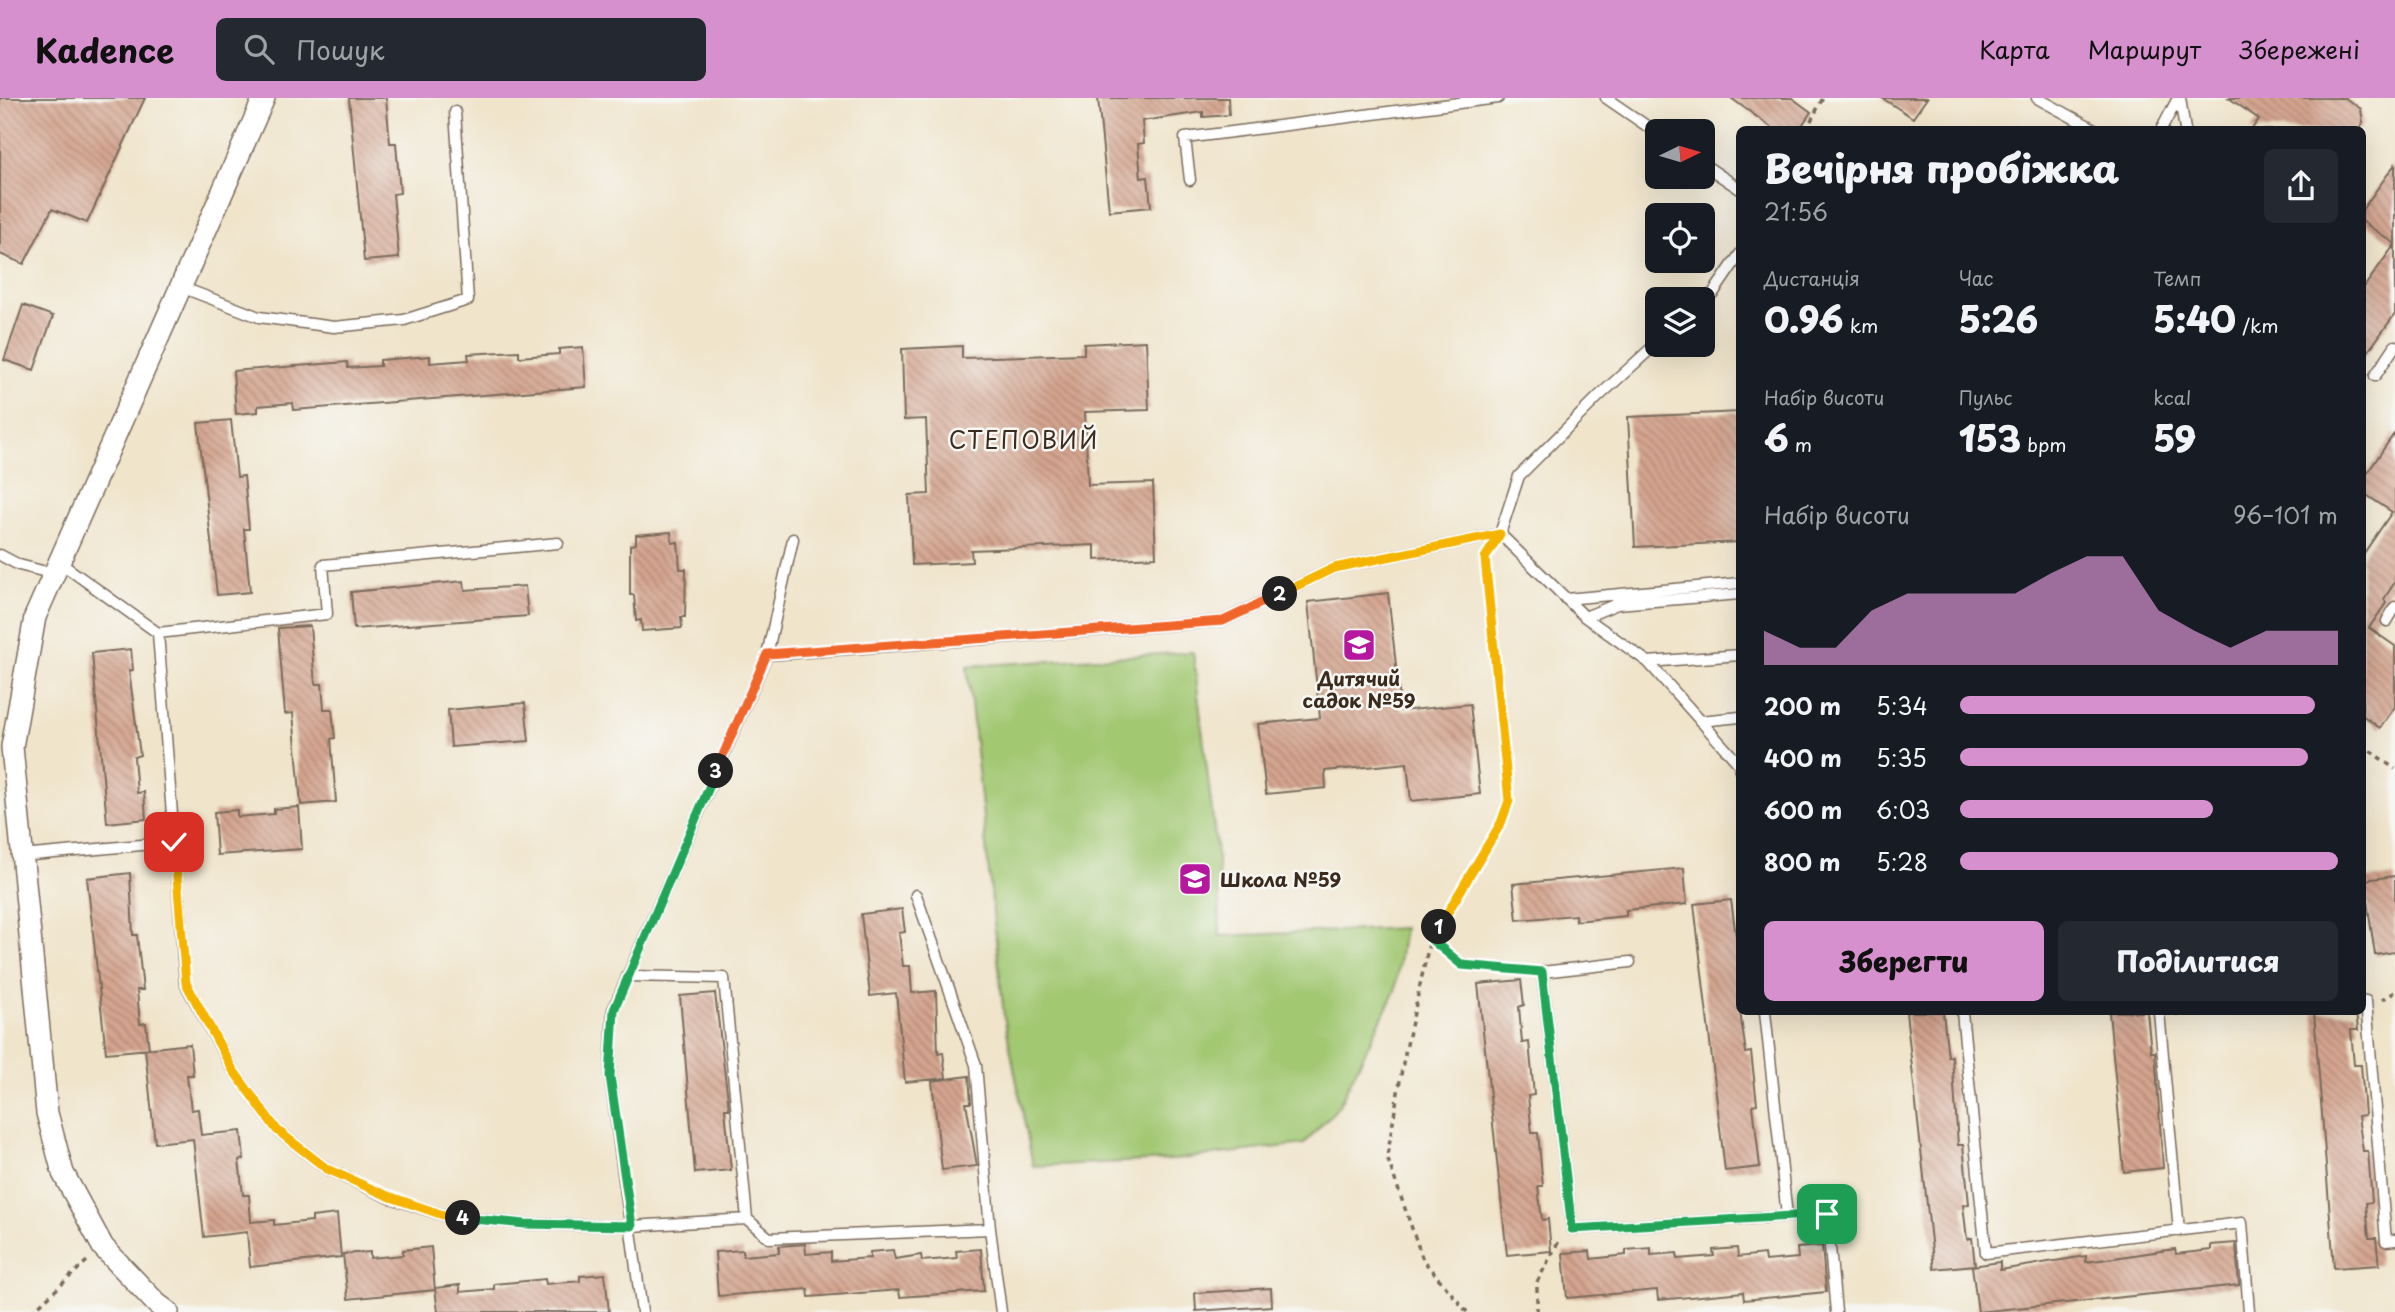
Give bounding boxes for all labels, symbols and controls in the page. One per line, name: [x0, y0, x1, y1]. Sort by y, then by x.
search box: [216, 18, 706, 81]
text: Kadence: [35, 24, 174, 74]
icon: search: [240, 30, 278, 68]
text: Пошук: [296, 30, 385, 69]
text: Карта: [1979, 31, 2050, 67]
text: Маршрут: [2088, 31, 2201, 67]
text: Збережені: [2239, 31, 2360, 67]
north arrow: [1645, 119, 1715, 189]
map controls: [1645, 119, 1715, 357]
text: Вечірня пробіжка: [1764, 139, 2120, 196]
button: share: [2264, 149, 2338, 223]
text: 21:56: [1764, 194, 1828, 229]
button: locate: [1645, 203, 1715, 273]
text: Дистанція: [1764, 264, 1860, 292]
text: Час: [1959, 264, 1994, 292]
text: Темп: [2153, 264, 2201, 292]
button: layers: [1645, 287, 1715, 357]
text: 0.96: [1764, 292, 1844, 345]
text: 5:26: [1959, 292, 2038, 345]
text: 5:40: [2153, 292, 2236, 345]
text: km: [1844, 311, 1878, 339]
text: /km: [2236, 311, 2279, 339]
text: Набір висоти: [1764, 383, 1884, 411]
text: Пульс: [1959, 383, 2012, 411]
text: kcal: [2153, 383, 2191, 411]
text: 6: [1764, 411, 1789, 464]
text: 153: [1959, 411, 2021, 464]
text: 59: [2153, 411, 2196, 464]
district label: СТЕПОВИЙ: [949, 422, 1099, 457]
text: m: [1789, 430, 1812, 458]
text: bpm: [2021, 430, 2067, 458]
text: Набір висоти: [1764, 497, 1910, 532]
text: 96–101 m: [2233, 497, 2338, 532]
pin: 2: [1262, 576, 1298, 612]
text: 2: [1273, 579, 1286, 607]
school or university icon: Дитячий садок №59: [1340, 626, 1378, 664]
place label: Дитячий садок №59: [1303, 664, 1416, 714]
text: 200 m: [1764, 688, 1841, 723]
text: 5:34: [1876, 688, 1928, 723]
text: 400 m: [1764, 740, 1842, 775]
text: 5:35: [1876, 740, 1927, 775]
pin: 3: [698, 754, 734, 788]
text: 3: [709, 756, 722, 784]
text: 600 m: [1764, 792, 1842, 827]
text: 6:03: [1876, 792, 1930, 827]
pin: [144, 812, 204, 872]
icon: check: [155, 823, 193, 861]
text: 800 m: [1764, 844, 1841, 879]
text: 5:28: [1876, 844, 1928, 879]
school or university icon: Школа №59: [1176, 860, 1214, 898]
place label: Школа №59: [1220, 865, 1341, 893]
pin: 1: [1422, 910, 1456, 944]
text: 1: [1434, 912, 1443, 940]
button: Зберегти: [1764, 921, 2044, 1001]
button: Поділитися: [2058, 921, 2338, 1001]
pin: [1797, 1184, 1857, 1244]
icon: arrive: [1808, 1195, 1846, 1233]
pin: 4: [446, 1200, 480, 1236]
text: 4: [456, 1203, 469, 1231]

